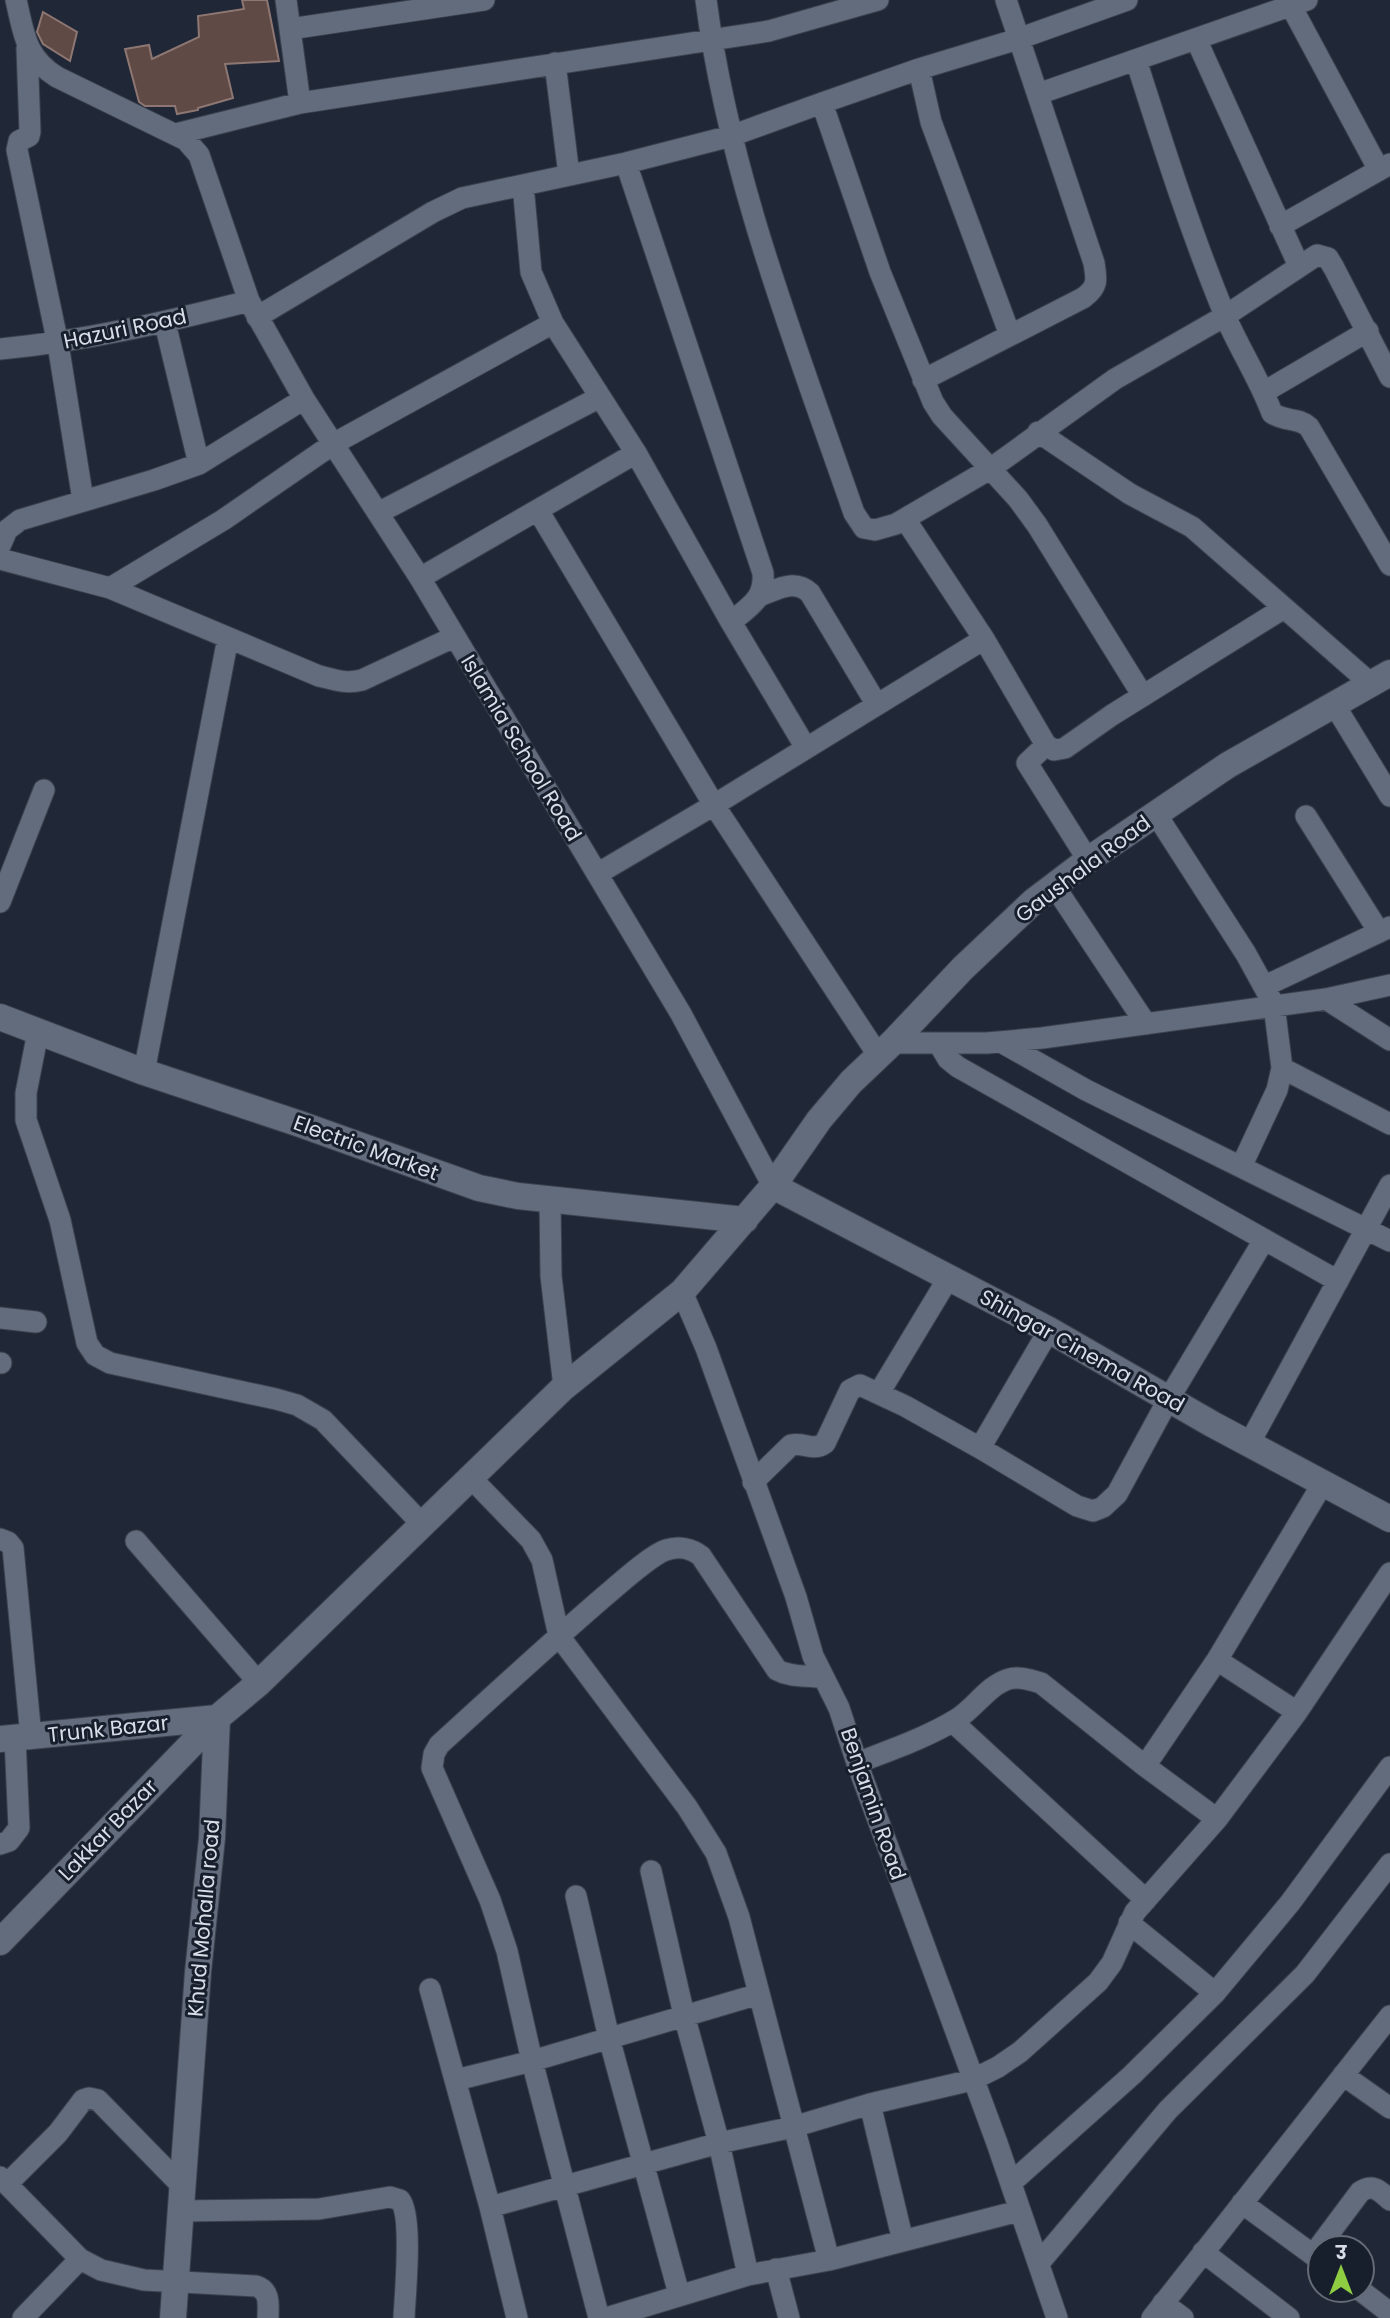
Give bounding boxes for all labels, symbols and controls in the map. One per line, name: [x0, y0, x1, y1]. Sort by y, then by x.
street label: Hazuri Road: [61, 301, 189, 356]
street label: Islamia School Road: [454, 649, 589, 846]
street label: Gaushala Road: [1009, 808, 1156, 929]
street label: Electric Market: [290, 1108, 443, 1187]
street label: Shingar Cinema Road: [975, 1282, 1190, 1419]
street label: Trunk Bazar: [46, 1708, 170, 1749]
street label: Benjamin Road: [834, 1724, 913, 1884]
street label: Lakkar Bazar: [52, 1772, 164, 1887]
street label: Khud Mohalla road: [180, 1818, 227, 2018]
north arrow: [1306, 2234, 1376, 2304]
text: उ: [1335, 2239, 1348, 2266]

